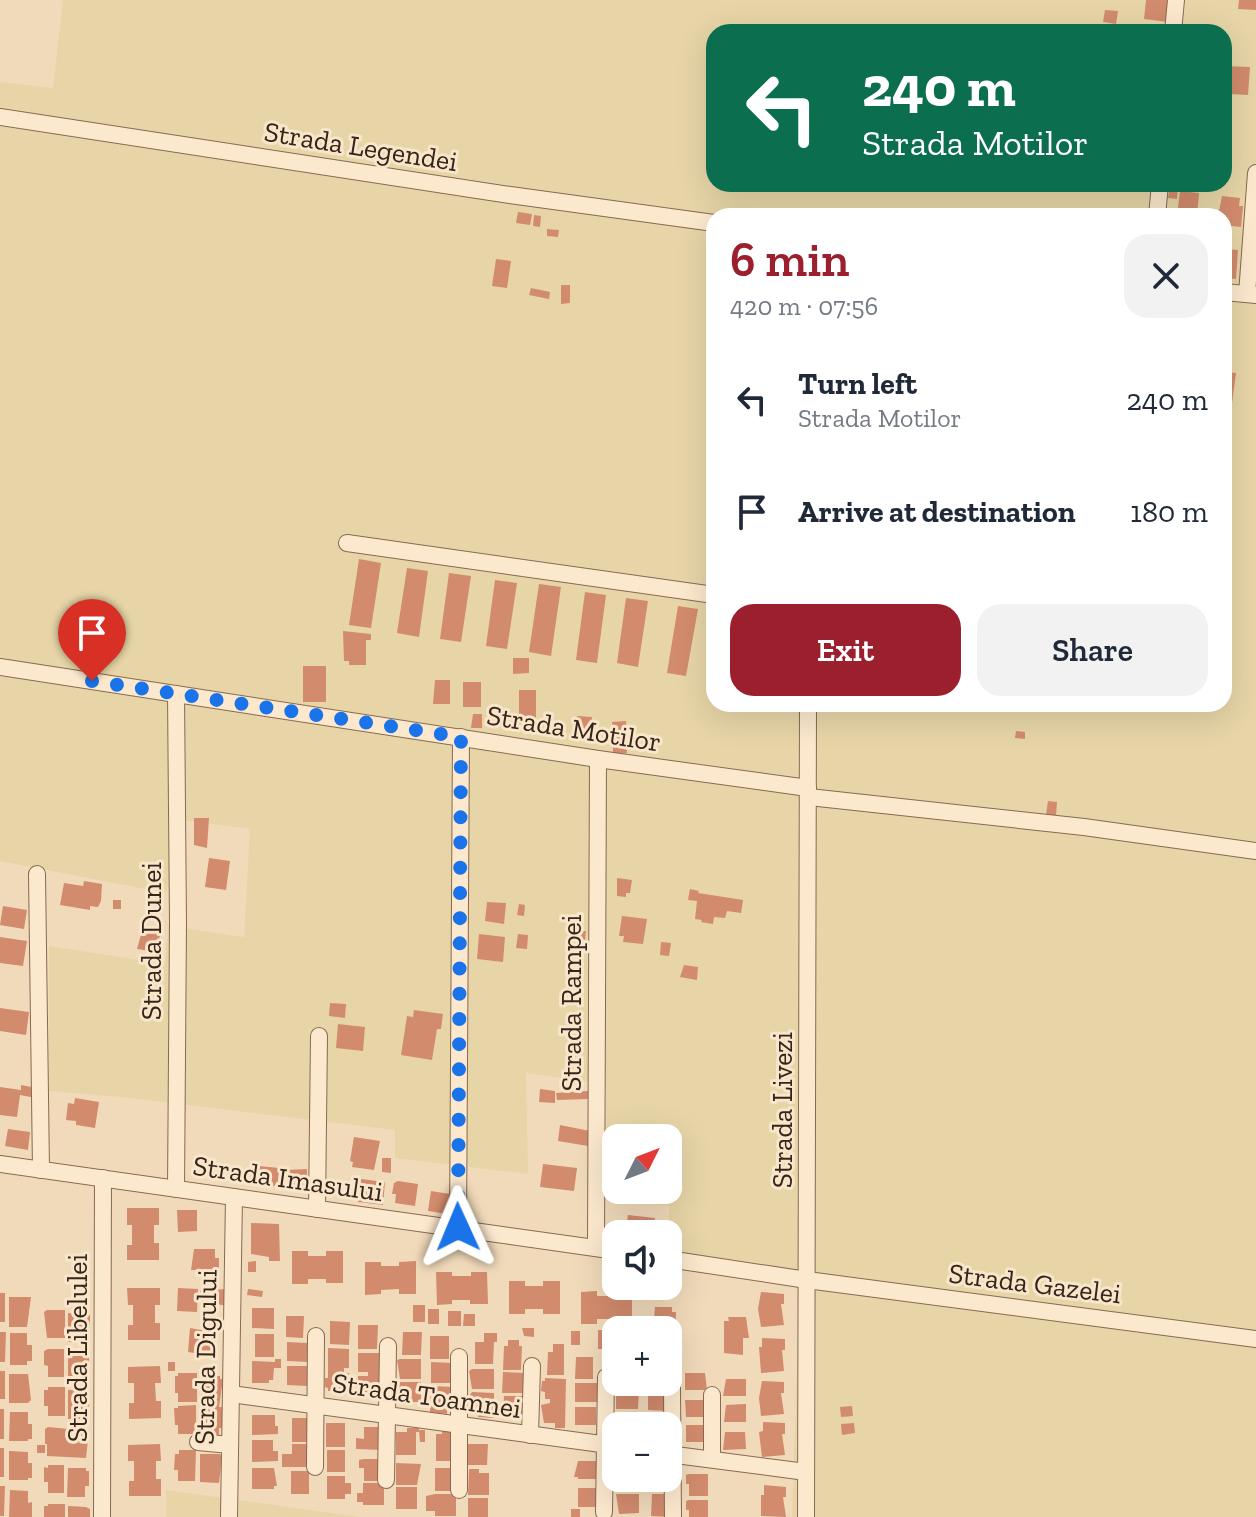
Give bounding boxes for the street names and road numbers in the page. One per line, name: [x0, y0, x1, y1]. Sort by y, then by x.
street label: Strada Legendei: [262, 115, 460, 178]
street label: Strada Motilor: [484, 698, 663, 759]
street label: Strada Dunei: [135, 862, 168, 1020]
street label: Strada Rampei: [555, 914, 588, 1092]
street label: Strada Livezi: [766, 1032, 799, 1188]
street label: Strada Imasului: [191, 1149, 385, 1208]
street label: Strada Libelulei: [61, 1254, 94, 1442]
street label: Strada Gazelei: [947, 1257, 1123, 1310]
street label: Strada Digului: [187, 1269, 224, 1445]
street label: Strada Toamnei: [331, 1366, 523, 1425]

